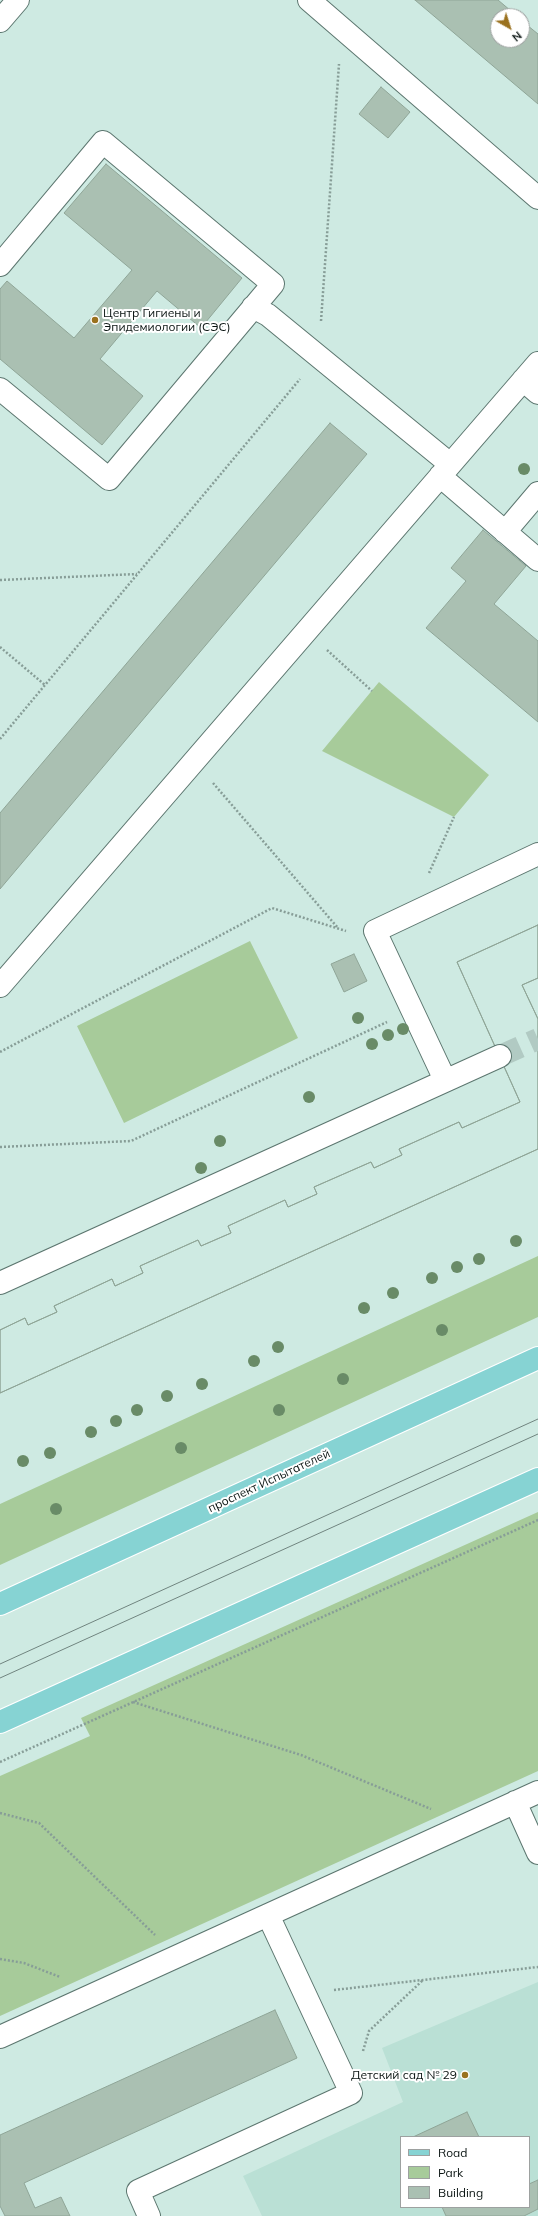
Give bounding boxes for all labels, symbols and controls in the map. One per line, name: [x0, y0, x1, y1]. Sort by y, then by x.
north arrow: [490, 8, 530, 48]
text: N: [509, 28, 525, 45]
place label: Центр Гигиены и Эпидемиологии (СЭС): [103, 306, 231, 334]
marker: Центр Гигиены и Эпидемиологии (СЭС): [90, 315, 100, 325]
street label: проспект Испытателей: [206, 1446, 332, 1516]
place label: Детский сад № 29: [351, 2068, 457, 2082]
marker: Детский сад № 29: [460, 2070, 470, 2080]
legend: [400, 2136, 530, 2208]
text: Road: [438, 2145, 467, 2160]
text: Park: [438, 2165, 463, 2180]
text: Building: [438, 2185, 483, 2200]

